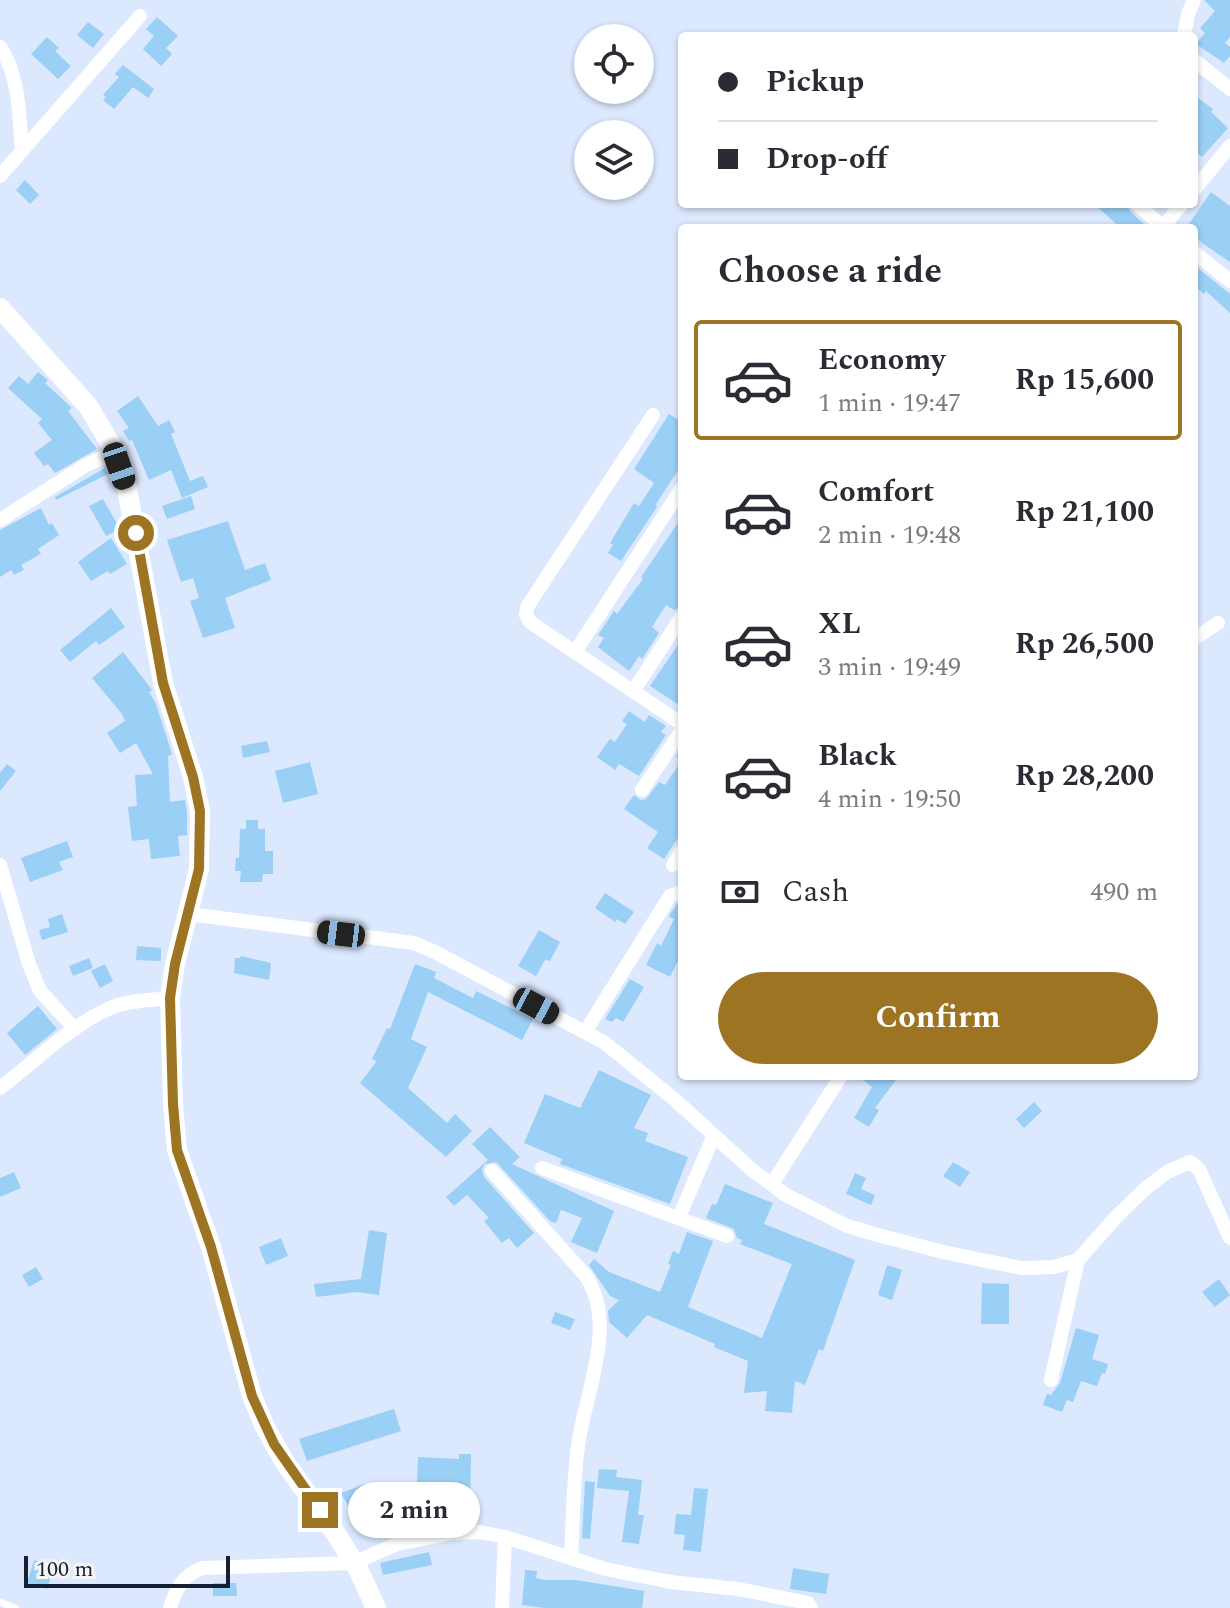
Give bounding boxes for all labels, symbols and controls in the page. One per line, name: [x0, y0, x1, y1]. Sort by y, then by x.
map controls: [574, 24, 654, 200]
button: locate: [574, 24, 654, 104]
text: Pickup: [766, 59, 864, 105]
button: layers: [574, 120, 654, 200]
text: Drop-off: [766, 136, 887, 182]
text: Choose a ride: [718, 244, 942, 299]
text: Economy: [818, 337, 945, 383]
icon: car: [722, 344, 794, 416]
text: Rp 15,600: [1015, 357, 1154, 403]
text: 1 min · 19:47: [818, 383, 961, 423]
car: [100, 439, 138, 493]
text: Comfort: [818, 469, 934, 515]
icon: car: [722, 476, 794, 548]
text: Rp 21,100: [1015, 489, 1154, 535]
route start: [118, 515, 154, 551]
text: 2 min · 19:48: [818, 515, 961, 555]
text: XL: [818, 601, 861, 647]
icon: car: [722, 608, 794, 680]
text: Rp 26,500: [1015, 621, 1154, 667]
text: 3 min · 19:49: [818, 647, 961, 687]
text: Black: [818, 733, 897, 779]
icon: car: [722, 740, 794, 812]
text: Rp 28,200: [1015, 753, 1154, 799]
text: 4 min · 19:50: [818, 779, 961, 819]
text: Cash: [782, 869, 849, 915]
icon: cash: [718, 870, 762, 914]
text: 490 m: [1090, 872, 1158, 912]
car: [316, 919, 366, 949]
button: Confirm: [718, 972, 1158, 1064]
car: [509, 984, 563, 1028]
callout: 2 min: [348, 1482, 480, 1538]
text: 2 min: [379, 1490, 449, 1530]
route end: [302, 1492, 338, 1528]
scale bar: [24, 1552, 230, 1588]
text: 100 m: [36, 1553, 93, 1586]

